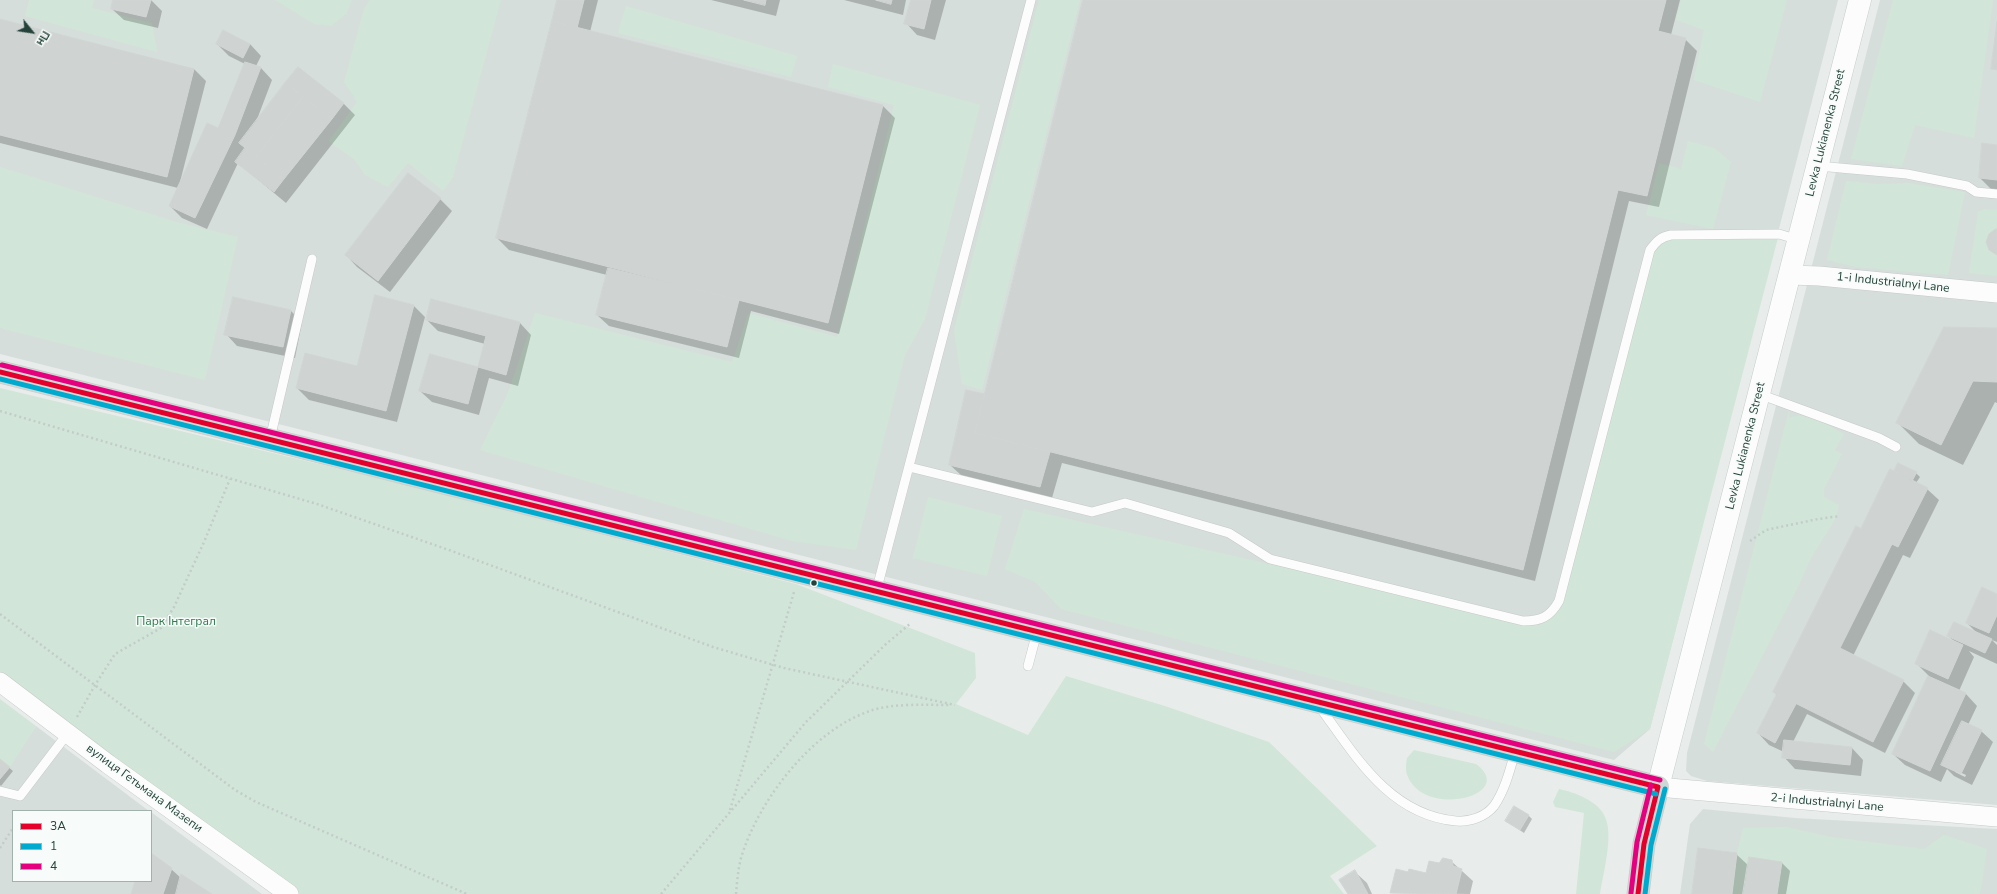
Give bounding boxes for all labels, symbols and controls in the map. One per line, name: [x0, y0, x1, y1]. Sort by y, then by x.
north arrow: [12, 12, 52, 52]
text: Пн: [33, 28, 53, 49]
street label: Levka Lukianenka Street: [1803, 68, 1849, 198]
street label: 1-i Industrialnyi Lane: [1836, 270, 1950, 296]
street label: Levka Lukianenka Street: [1723, 381, 1769, 511]
unlabelled marker: [809, 578, 819, 588]
park label: Парк Інтеграл: [136, 615, 216, 629]
street label: вулиця Гетьмана Мазепи: [83, 742, 205, 836]
street label: 2-i Industrialnyi Lane: [1770, 791, 1884, 815]
legend: [12, 810, 152, 882]
text: 3А: [50, 818, 66, 834]
text: 1: [50, 838, 57, 854]
text: 4: [50, 858, 57, 874]

